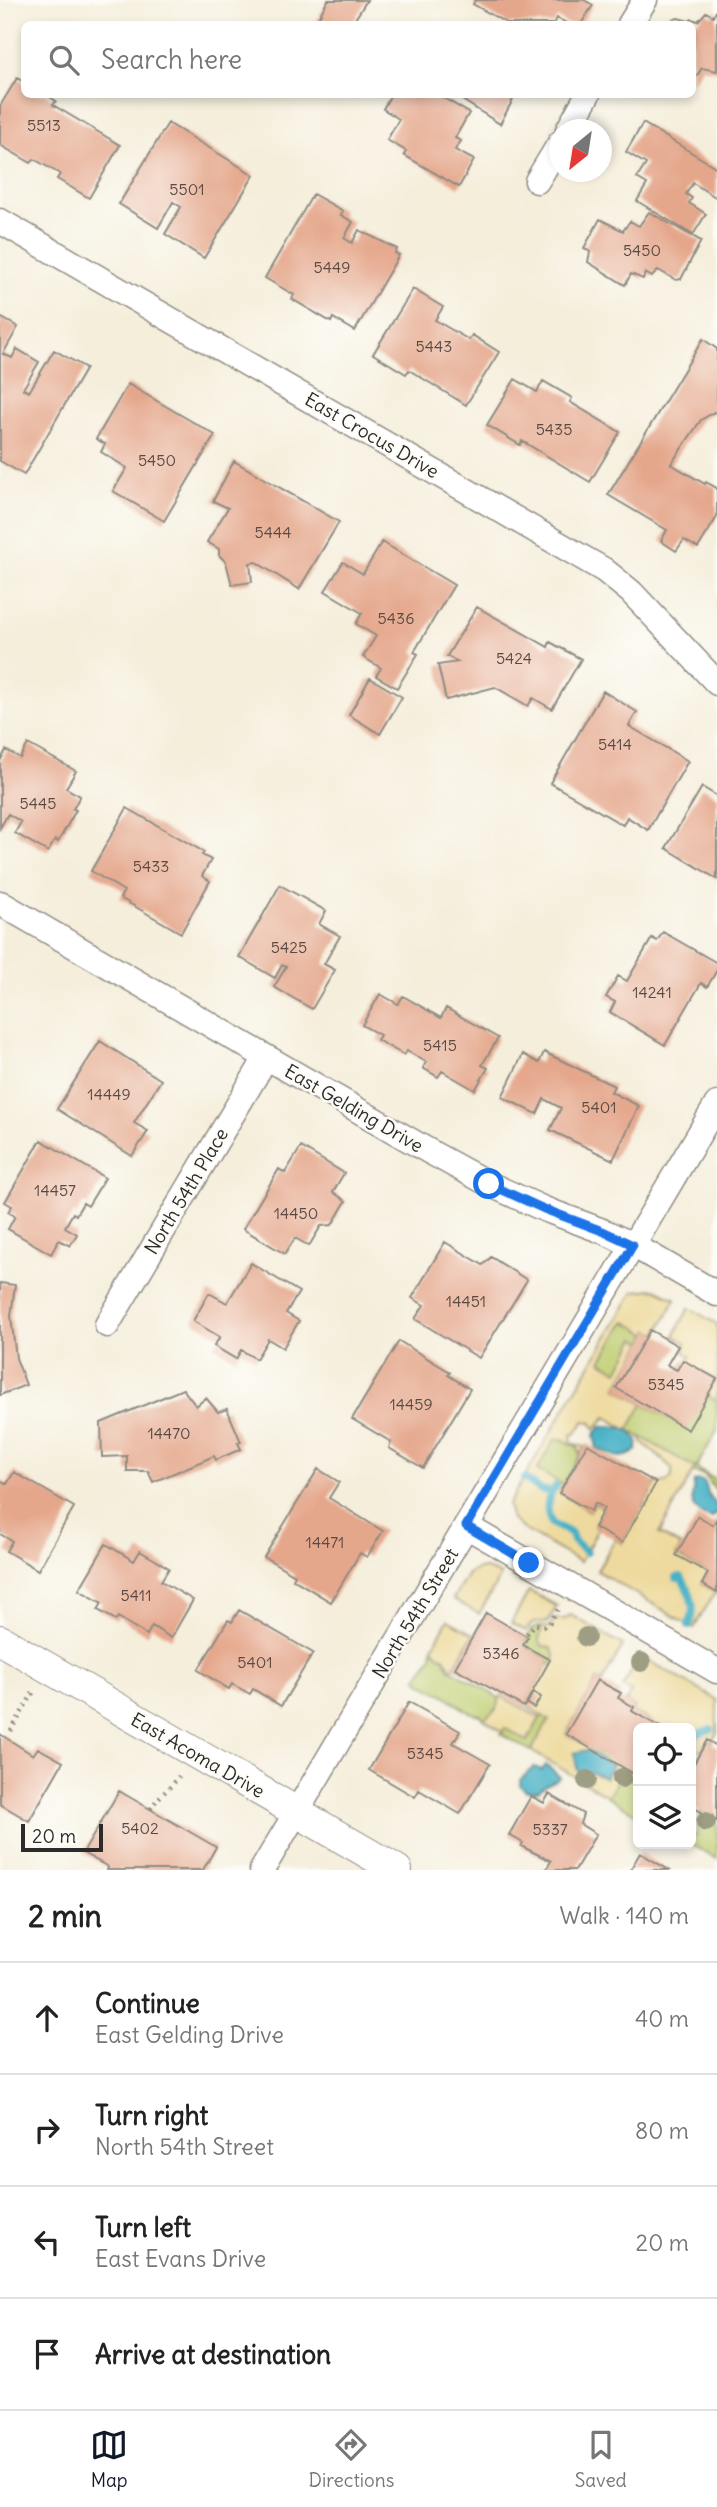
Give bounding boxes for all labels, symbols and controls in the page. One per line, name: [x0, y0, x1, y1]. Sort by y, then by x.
search box: [21, 21, 696, 98]
icon: search: [45, 41, 83, 79]
text: Search here: [101, 43, 242, 76]
house number: 5513: [27, 115, 61, 135]
north arrow: [549, 119, 612, 182]
house number: 5501: [169, 179, 205, 199]
house number: 5450: [623, 240, 661, 260]
house number: 5449: [314, 257, 350, 277]
house number: 5443: [416, 336, 452, 356]
street label: East Crocus Drive: [301, 387, 443, 483]
house number: 5435: [536, 419, 572, 439]
house number: 5450: [138, 450, 176, 470]
house number: 5444: [255, 522, 291, 542]
house number: 5436: [378, 608, 414, 628]
house number: 5424: [496, 648, 532, 668]
house number: 5414: [598, 734, 632, 754]
house number: 5445: [20, 793, 56, 813]
house number: 5433: [133, 856, 169, 876]
house number: 5425: [271, 937, 307, 957]
house number: 14241: [632, 982, 672, 1002]
house number: 5415: [423, 1035, 457, 1055]
street label: East Gelding Drive: [280, 1059, 428, 1157]
house number: 14449: [87, 1084, 131, 1104]
house number: 5401: [581, 1097, 617, 1117]
street label: North 54th Place: [139, 1123, 233, 1259]
route start: [473, 1168, 504, 1199]
house number: 14457: [34, 1180, 76, 1200]
house number: 14450: [274, 1203, 318, 1223]
house number: 14451: [446, 1291, 486, 1311]
house number: 5345: [648, 1374, 684, 1394]
house number: 14459: [389, 1394, 433, 1414]
house number: 14470: [147, 1423, 191, 1443]
house number: 14471: [306, 1532, 344, 1552]
street label: North 54th Street: [367, 1543, 463, 1683]
route end: [513, 1547, 544, 1578]
house number: 5411: [121, 1585, 152, 1605]
house number: 5346: [483, 1643, 519, 1663]
house number: 5401: [237, 1652, 273, 1672]
street label: East Acoma Drive: [127, 1707, 269, 1803]
map controls: [633, 1723, 696, 1849]
button: locate: [633, 1723, 696, 1786]
house number: 5345: [407, 1743, 443, 1763]
button: layers: [633, 1786, 696, 1849]
house number: 5402: [121, 1818, 159, 1838]
house number: 5337: [532, 1819, 568, 1839]
scale bar: [21, 1821, 103, 1853]
text: 20 m: [32, 1824, 76, 1848]
text: 2 min: [28, 1897, 102, 1935]
text: Walk · 140 m: [560, 1901, 689, 1930]
text: Continue: [95, 1987, 200, 2020]
icon: ahead: [28, 1999, 66, 2037]
text: 40 m: [635, 2004, 689, 2033]
text: East Gelding Drive: [95, 2020, 284, 2049]
text: Turn right: [95, 2099, 208, 2132]
icon: right: [28, 2111, 66, 2149]
text: 80 m: [635, 2116, 689, 2145]
text: North 54th Street: [95, 2132, 274, 2161]
text: Turn left: [95, 2211, 191, 2244]
icon: left: [28, 2223, 66, 2261]
text: 20 m: [636, 2228, 689, 2257]
text: East Evans Drive: [95, 2244, 266, 2273]
icon: arrive: [28, 2335, 66, 2373]
text: Arrive at destination: [95, 2338, 331, 2371]
tab: Map: [90, 2426, 128, 2492]
tab: Directions: [309, 2426, 394, 2492]
tab: Saved: [575, 2426, 627, 2492]

